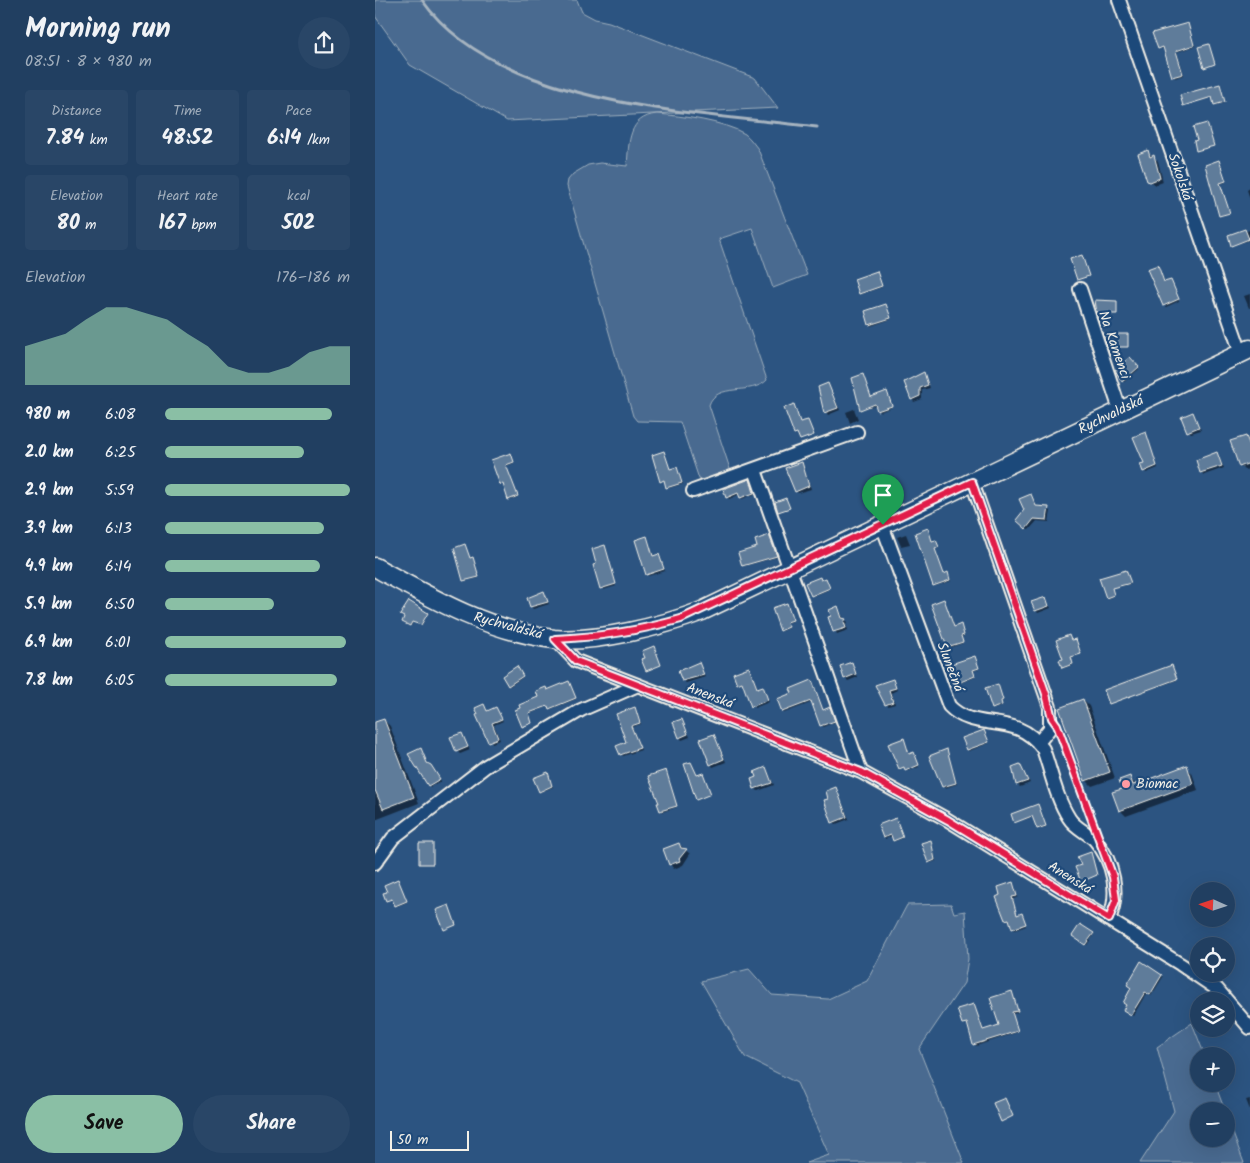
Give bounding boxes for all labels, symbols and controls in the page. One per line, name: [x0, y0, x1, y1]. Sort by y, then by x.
text: Morning run: [25, 7, 171, 52]
button: share: [298, 17, 350, 69]
text: 08:51 · 8 × 980 m: [25, 49, 152, 74]
text: Distance: [51, 100, 102, 122]
text: Time: [173, 100, 202, 122]
text: Pace: [285, 100, 312, 122]
text: 7.84: [45, 122, 84, 155]
text: 48:52: [162, 122, 213, 155]
text: 6:14: [267, 122, 302, 155]
text: km: [84, 129, 108, 151]
text: /km: [302, 129, 330, 151]
street label: Sokolská: [1162, 150, 1199, 205]
text: Elevation: [50, 185, 103, 207]
text: Heart rate: [157, 185, 218, 207]
text: kcal: [287, 185, 310, 207]
text: 80: [57, 207, 80, 240]
text: 167: [158, 207, 186, 240]
text: 502: [282, 207, 315, 240]
text: m: [80, 214, 96, 236]
text: bpm: [186, 214, 217, 236]
text: Elevation: [25, 265, 86, 290]
text: 176–186 m: [276, 265, 350, 290]
street label: Na Kamenci: [1092, 308, 1136, 383]
street label: Rychvaldská: [1074, 389, 1149, 440]
text: 980 m: [25, 402, 70, 427]
text: 6:08: [105, 402, 135, 427]
text: 2.0 km: [25, 440, 73, 465]
text: 6:25: [105, 440, 136, 465]
pin: [862, 474, 904, 525]
text: 2.9 km: [25, 478, 73, 503]
text: 5:59: [105, 478, 134, 503]
icon: arrive: [869, 481, 897, 509]
text: 3.9 km: [25, 516, 73, 541]
text: 6:13: [105, 516, 132, 541]
text: 4.9 km: [25, 554, 73, 579]
text: 6:14: [105, 554, 132, 579]
text: 5.9 km: [25, 592, 72, 617]
text: 6:50: [105, 592, 134, 617]
street label: Rychvaldská: [471, 606, 546, 646]
text: 6.9 km: [25, 630, 73, 655]
text: 6:01: [105, 630, 131, 655]
street label: Slunečná: [930, 639, 970, 696]
text: 7.8 km: [25, 668, 73, 693]
text: 6:05: [105, 668, 134, 693]
street label: Anenská: [683, 677, 738, 716]
place label: Biomac: [1136, 773, 1179, 795]
marker: Biomac: [1120, 778, 1132, 790]
street label: Anenská: [1043, 856, 1098, 901]
north arrow: [1190, 882, 1235, 928]
map controls: [1190, 882, 1235, 1147]
button: locate: [1190, 937, 1235, 982]
button: layers: [1190, 992, 1235, 1037]
button: +: [1190, 1047, 1235, 1092]
button: Save: [25, 1095, 183, 1153]
button: Share: [193, 1095, 350, 1153]
button: −: [1190, 1102, 1235, 1147]
scale bar: [390, 1128, 469, 1151]
text: 50 m: [397, 1129, 428, 1151]

